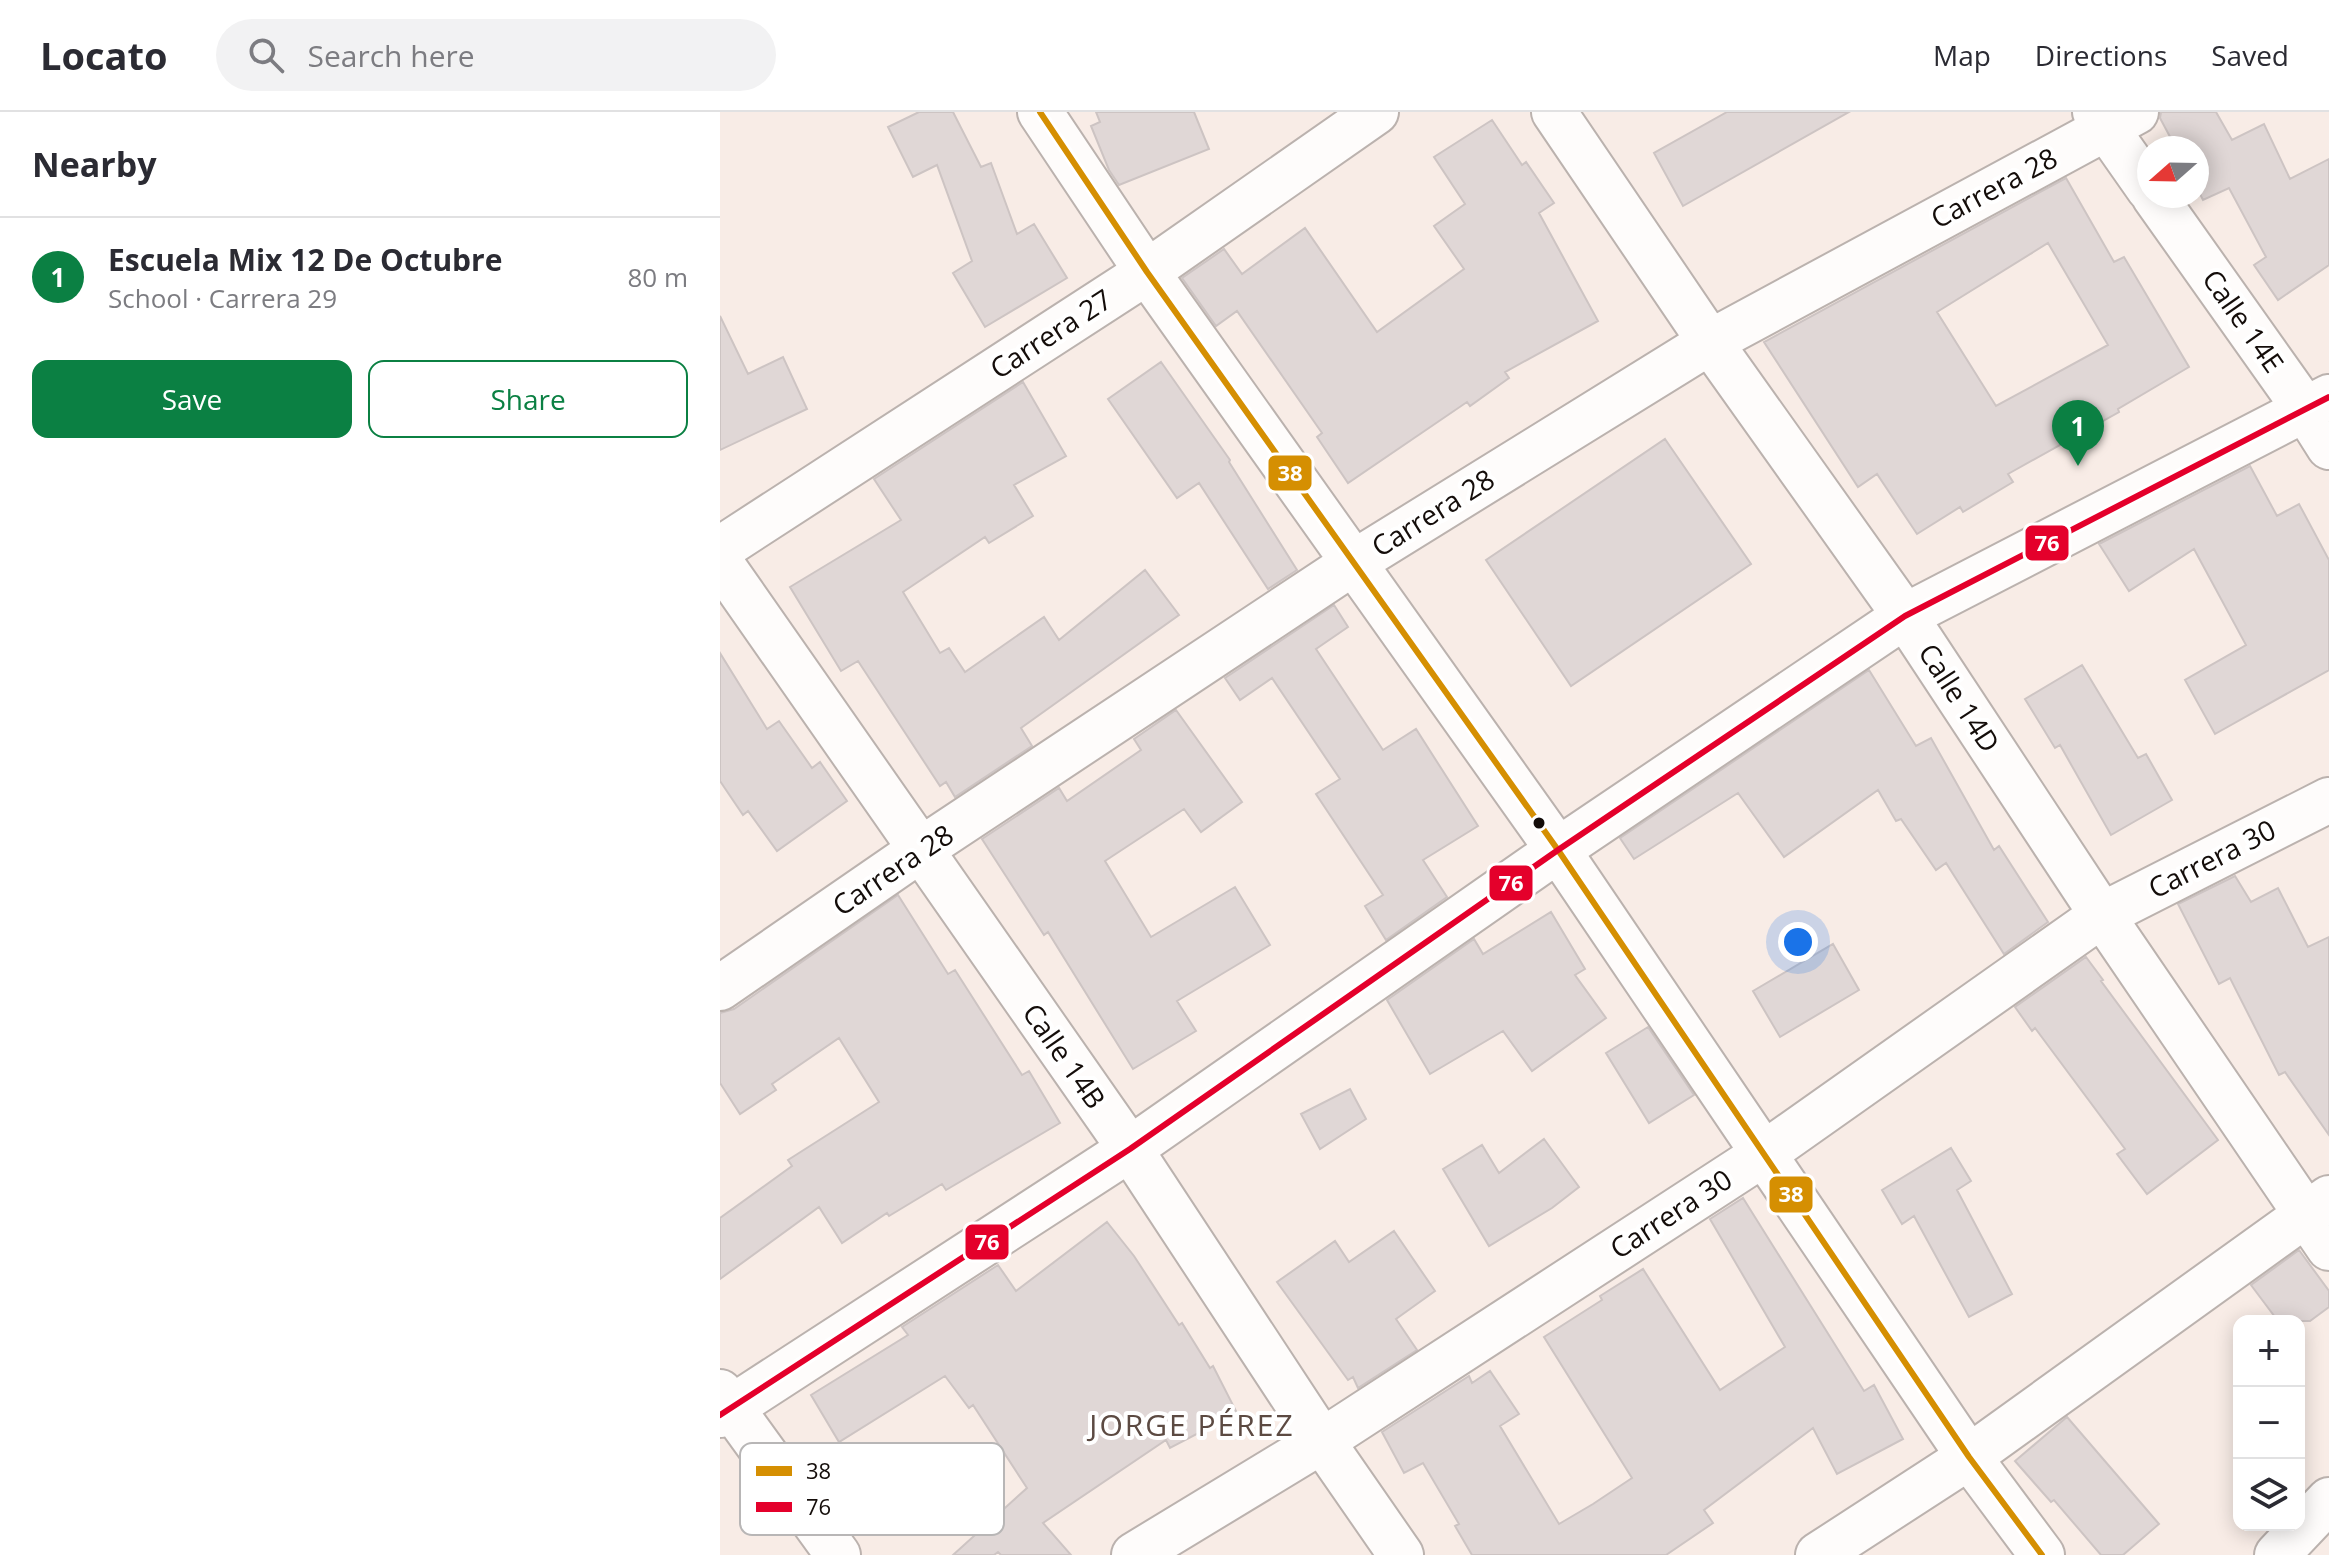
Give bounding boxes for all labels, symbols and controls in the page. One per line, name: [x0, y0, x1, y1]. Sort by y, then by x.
search box: [216, 19, 776, 91]
text: Locato: [40, 29, 168, 81]
icon: search: [244, 33, 288, 77]
text: Search here: [308, 35, 475, 76]
text: Map: [1933, 36, 1991, 74]
text: Directions: [2035, 36, 2167, 74]
text: Saved: [2211, 36, 2289, 74]
north arrow: [2137, 136, 2209, 208]
street label: Carrera 28: [1924, 138, 2063, 236]
text: Nearby: [32, 141, 157, 187]
text: Escuela Mix 12 De Octubre: [108, 239, 502, 280]
text: 1: [51, 259, 65, 295]
text: 80 m: [627, 259, 688, 295]
street label: Calle 14E: [2194, 261, 2293, 380]
text: School · Carrera 29: [108, 280, 337, 316]
street label: Carrera 27: [982, 280, 1119, 387]
button: Save: [32, 360, 352, 438]
button: Share: [368, 360, 688, 438]
pin: 1: [2052, 400, 2104, 466]
line badge: 38: [1267, 454, 1313, 492]
text: 38: [1277, 457, 1303, 487]
street label: Carrera 28: [1364, 459, 1501, 565]
line badge: 76: [2024, 524, 2070, 562]
text: 76: [2034, 527, 2060, 557]
street label: Calle 14D: [1910, 636, 2009, 759]
street label: Carrera 30: [2141, 810, 2282, 906]
street label: Carrera 28: [825, 815, 960, 924]
unlabelled marker: [1531, 815, 1547, 831]
line badge: 76: [1488, 864, 1534, 902]
text: 76: [1498, 867, 1524, 897]
your location: [1778, 922, 1818, 962]
street label: Calle 14B: [1015, 995, 1115, 1116]
street label: Carrera 30: [1602, 1160, 1739, 1267]
line badge: 38: [1768, 1175, 1814, 1214]
text: 38: [1778, 1178, 1804, 1208]
line badge: 76: [964, 1223, 1010, 1261]
text: 76: [974, 1226, 1000, 1256]
map controls: [2233, 1315, 2305, 1531]
button: +: [2233, 1315, 2305, 1387]
button: −: [2233, 1387, 2305, 1459]
district label: JORGE PÉREZ: [1086, 1404, 1295, 1445]
legend: [740, 1443, 1004, 1535]
text: 38: [806, 1455, 831, 1485]
button: layers: [2233, 1459, 2305, 1531]
text: 76: [806, 1491, 831, 1521]

